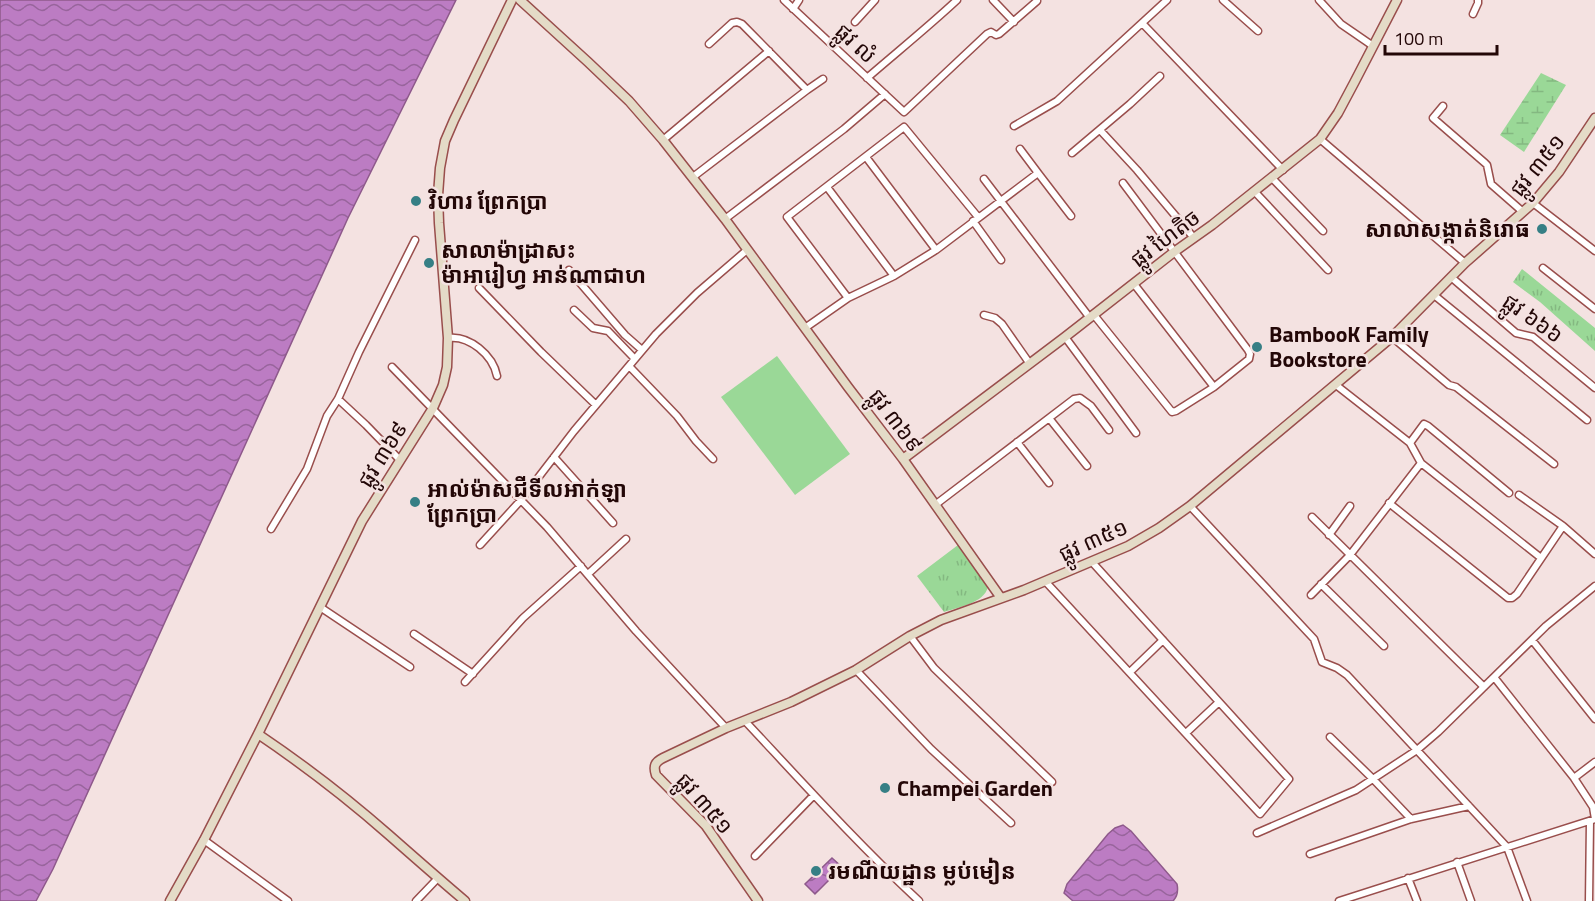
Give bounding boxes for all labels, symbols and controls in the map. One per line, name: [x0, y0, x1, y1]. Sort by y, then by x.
street label: ផ្លូវ លំ: [825, 15, 885, 74]
scale bar: [1385, 18, 1498, 56]
text: 100 m: [1394, 25, 1443, 52]
street label: ផ្លូវ ៣៥១: [1501, 126, 1576, 206]
place label: វិហារ ព្រែកប្រា: [428, 184, 548, 218]
marker: វិហារ ព្រែកប្រា: [409, 194, 423, 208]
street label: ផ្លូវ ហៃតិច: [1123, 200, 1209, 279]
place label: សាលាសង្កាត់និរោធ: [1365, 212, 1530, 246]
marker: សាលាសង្កាត់និរោធ: [1535, 222, 1549, 236]
place label: សាលាម៉ាដ្រាសះ ម៉ាអារៀហ្វ អាន់ណាជាហ: [441, 233, 646, 292]
marker: សាលាម៉ាដ្រាសះ ម៉ាអារៀហ្វ អាន់ណាជាហ: [422, 256, 436, 270]
street label: ផ្លូវ ៦៦៦: [1493, 285, 1571, 354]
place label: BambooK Family Bookstore: [1269, 317, 1429, 376]
marker: BambooK Family Bookstore: [1250, 340, 1264, 354]
street label: ផ្លូវ ៣៦៩: [858, 381, 932, 461]
street label: ផ្លូវ ៣៦៩: [348, 414, 419, 496]
place label: អាល់ម៉ាសជីទីលអាក់ឡា ព្រែកប្រា: [427, 472, 627, 531]
marker: អាល់ម៉ាសជីទីលអាក់ឡា ព្រែកប្រា: [408, 495, 422, 509]
street label: ផ្លូវ ៣៥១: [1053, 510, 1135, 574]
street label: ផ្លូវ ៣៥១: [666, 764, 742, 844]
place label: Champei Garden: [897, 771, 1053, 805]
marker: Champei Garden: [878, 781, 892, 795]
place label: រមណីយដ្ឋាន ម្លប់មៀន: [828, 854, 1016, 888]
marker: រមណីយដ្ឋាន ម្លប់មៀន: [809, 864, 823, 878]

